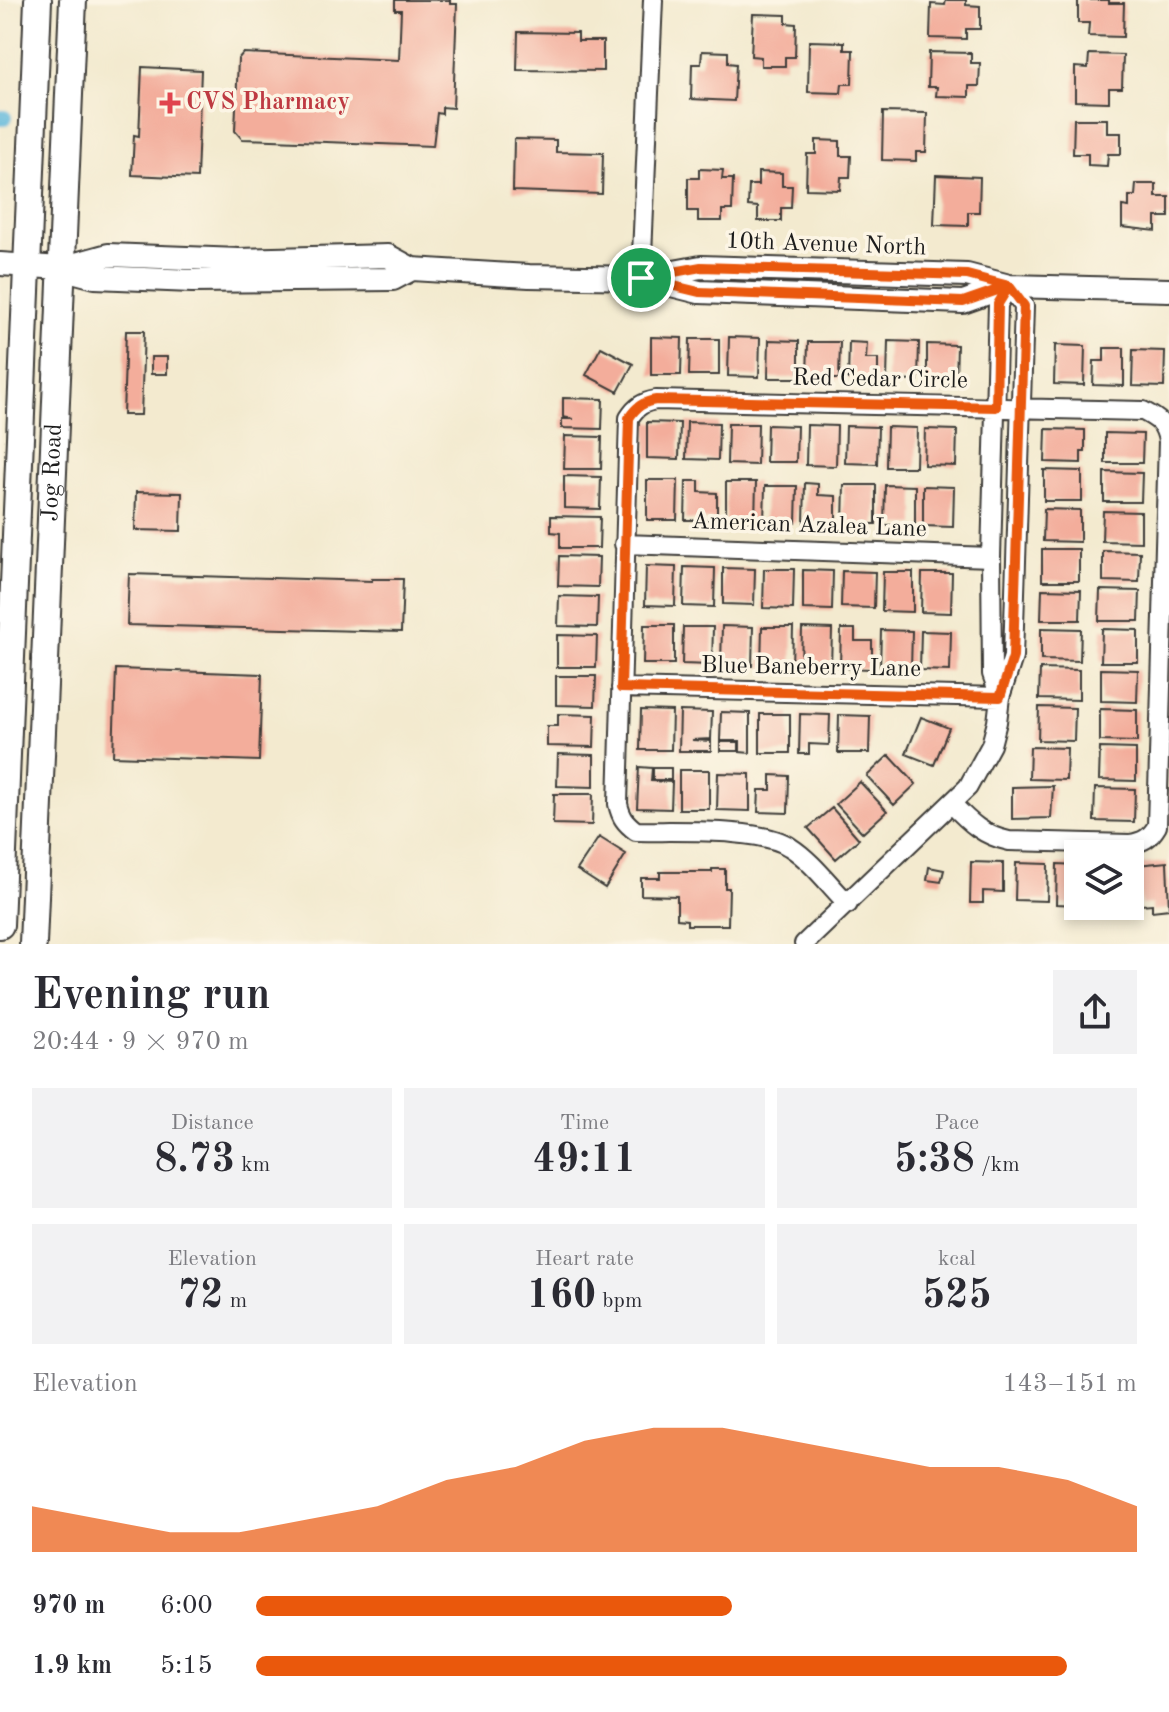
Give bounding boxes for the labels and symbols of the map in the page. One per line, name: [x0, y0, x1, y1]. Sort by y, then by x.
place label: CVS Pharmacy: [186, 91, 350, 115]
marker: CVS Pharmacy: [161, 94, 179, 112]
street label: 10th Avenue North: [725, 230, 927, 260]
pin: [607, 244, 675, 312]
street label: Red Cedar Circle: [792, 366, 968, 394]
street label: Jog Road: [39, 423, 67, 522]
street label: American Azalea Lane: [691, 510, 927, 542]
street label: Blue Baneberry Lane: [701, 654, 921, 682]

